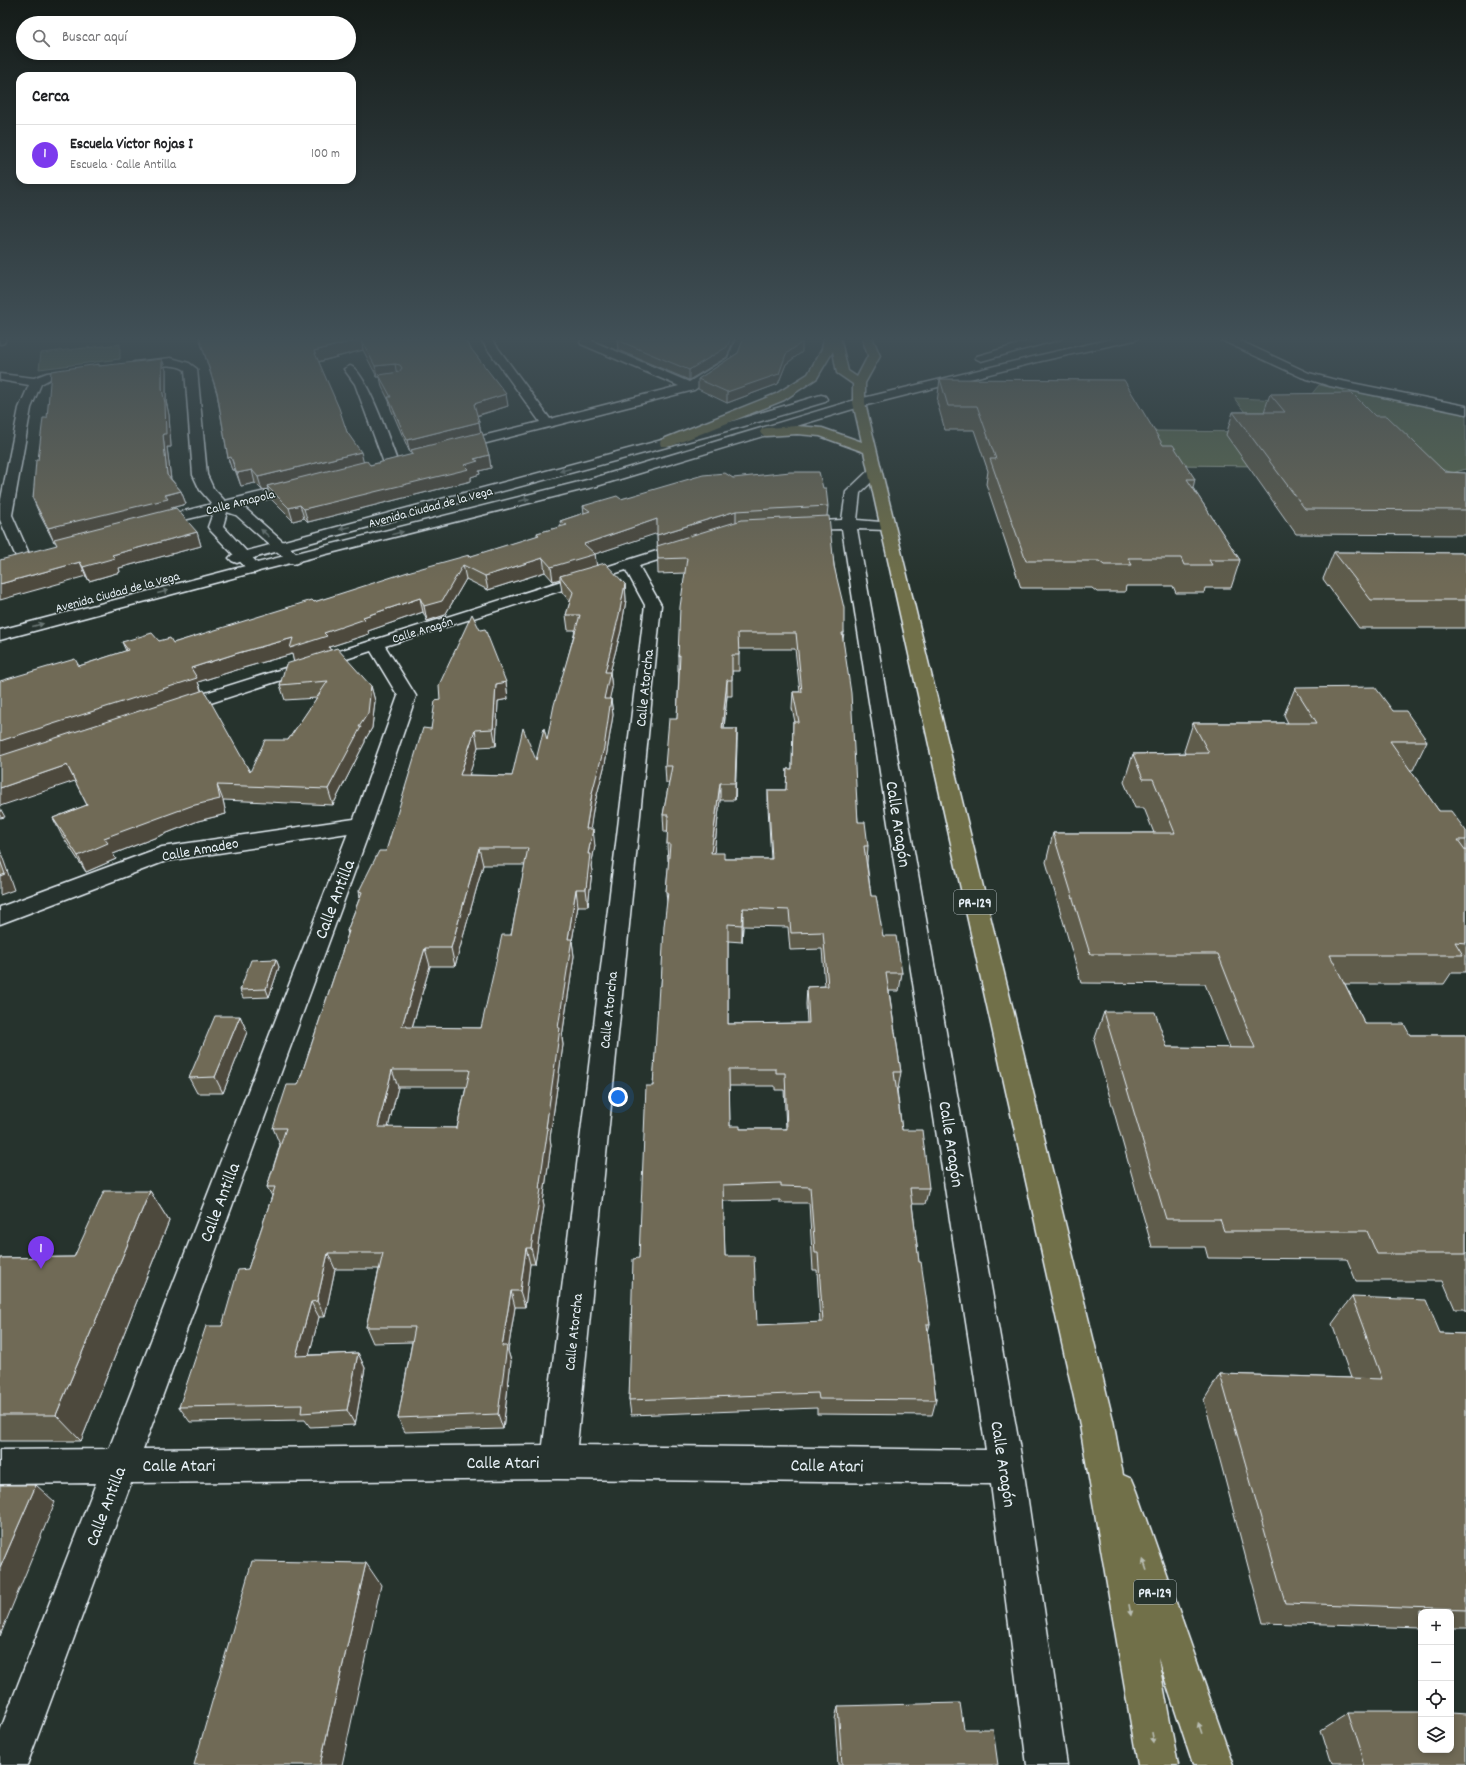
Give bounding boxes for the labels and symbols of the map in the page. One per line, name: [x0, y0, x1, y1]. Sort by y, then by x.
one-way arrow: [559, 467, 571, 473]
street label: Avenida Ciudad de la Vega: [366, 482, 496, 534]
street label: Calle Amapola: [204, 485, 278, 521]
one-way arrow: [518, 497, 530, 503]
one-way arrow: [339, 526, 351, 532]
one-way arrow: [260, 529, 269, 538]
one-way arrow: [392, 529, 404, 535]
street label: Avenida Ciudad de la Vega: [53, 567, 183, 619]
one-way arrow: [158, 589, 170, 595]
street label: Calle Aragón: [390, 613, 456, 650]
one-way arrow: [32, 622, 44, 628]
street label: Calle Atorcha: [631, 648, 661, 728]
street label: Calle Aragón: [877, 779, 916, 869]
street label: Calle Amadeo: [160, 833, 241, 869]
street label: Calle Antilla: [310, 856, 363, 943]
road number: PR-129: [954, 890, 996, 914]
street label: Calle Atorcha: [595, 970, 625, 1050]
your location: [608, 1087, 628, 1107]
street label: Calle Aragón: [930, 1099, 969, 1189]
street label: Calle Antilla: [195, 1159, 248, 1246]
pin: 1: [28, 1236, 54, 1269]
street label: Calle Atorcha: [560, 1292, 590, 1372]
street label: Calle Aragón: [982, 1419, 1021, 1509]
street label: Calle Atari: [467, 1452, 539, 1477]
street label: Calle Atari: [790, 1454, 864, 1481]
street label: Calle Atari: [143, 1455, 215, 1480]
street label: Calle Antilla: [81, 1463, 134, 1550]
one-way arrow: [1142, 1559, 1148, 1571]
road number: PR-129: [1134, 1580, 1176, 1604]
one-way arrow: [1128, 1604, 1134, 1616]
one-way arrow: [1197, 1722, 1203, 1734]
one-way arrow: [1151, 1732, 1157, 1744]

